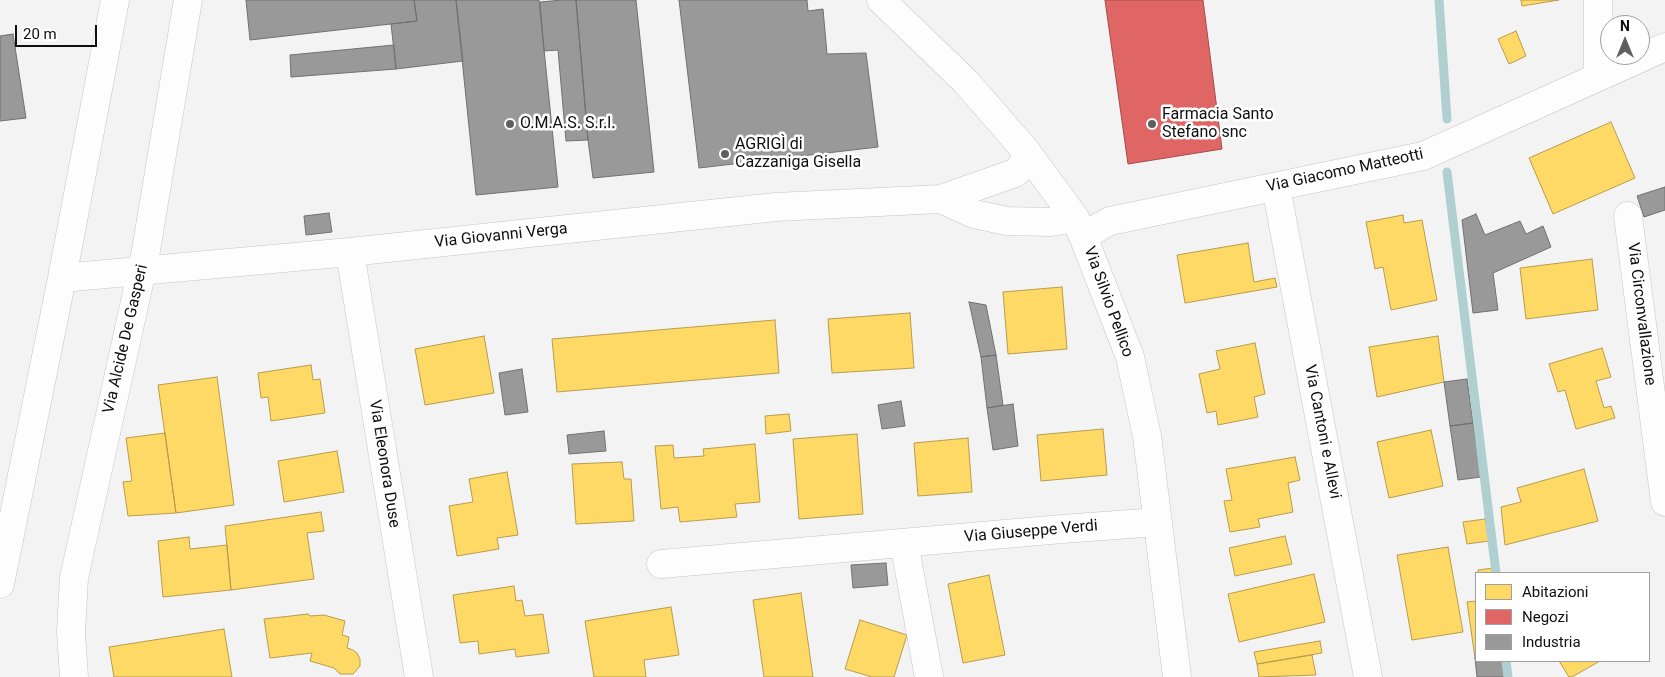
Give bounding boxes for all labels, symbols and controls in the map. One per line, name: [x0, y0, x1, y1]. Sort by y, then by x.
scale bar: [18, 15, 100, 47]
north arrow: [1600, 15, 1650, 65]
text: N: [1620, 18, 1630, 34]
text: 20 m: [23, 25, 57, 43]
place label: Farmacia Santo Stefano snc: [1162, 105, 1274, 143]
place label: O.M.A.S. S.r.l.: [520, 114, 615, 134]
marker: O.M.A.S. S.r.l.: [504, 118, 516, 130]
marker: Farmacia Santo Stefano snc: [1146, 118, 1158, 130]
place label: AGRIGÌ di Cazzaniga Gisella: [735, 135, 861, 173]
street label: Via Giacomo Matteotti: [1265, 145, 1425, 197]
marker: AGRIGÌ di Cazzaniga Gisella: [719, 148, 731, 160]
street label: Via Giovanni Verga: [434, 219, 568, 253]
street label: Via Circonvallazione: [1623, 241, 1659, 387]
street label: Via Silvio Pellico: [1079, 244, 1137, 360]
street label: Via Alcide De Gasperi: [100, 263, 152, 415]
street label: Via Cantoni e Allevi: [1300, 363, 1344, 501]
street label: Via Eleonora Duse: [364, 399, 404, 529]
street label: Via Giuseppe Verdi: [963, 517, 1099, 547]
legend: [1475, 572, 1650, 662]
text: Abitazioni: [1522, 583, 1589, 601]
text: Negozi: [1522, 608, 1569, 626]
text: Industria: [1522, 633, 1581, 651]

